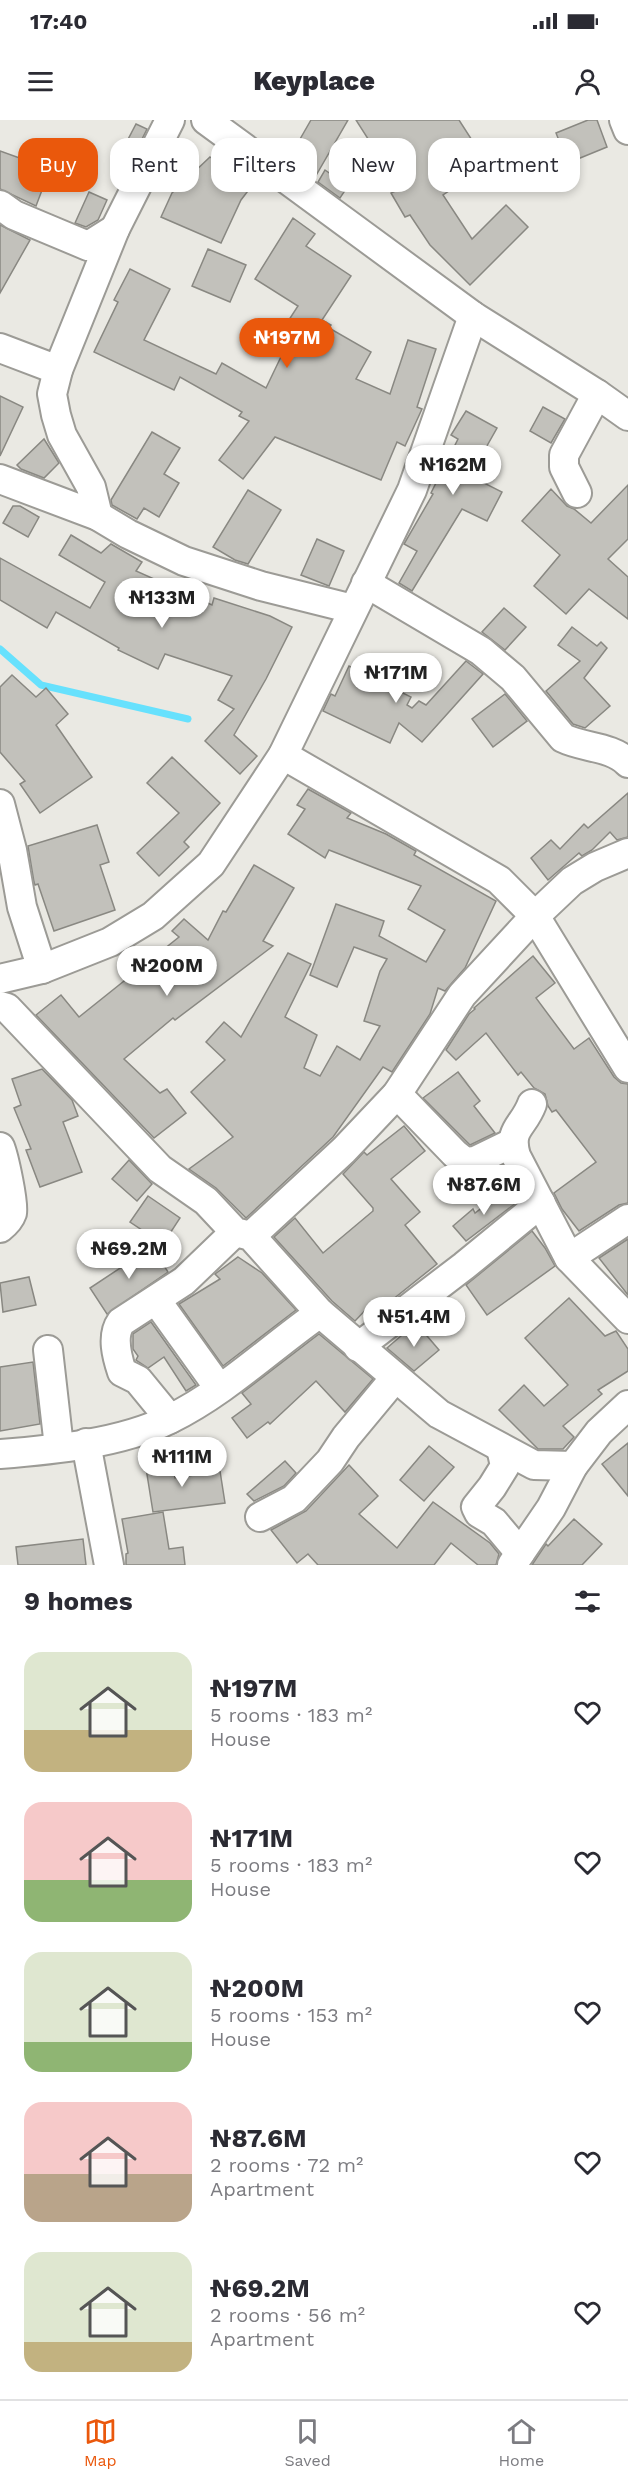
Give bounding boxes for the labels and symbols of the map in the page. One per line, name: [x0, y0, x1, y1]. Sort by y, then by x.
pin: ₦197M: [245, 318, 329, 369]
pin: ₦162M: [411, 445, 495, 496]
pin: ₦133M: [120, 578, 204, 629]
pin: ₦171M: [354, 653, 438, 704]
pin: ₦200M: [125, 946, 209, 997]
pin: ₦87.6M: [435, 1165, 533, 1216]
pin: ₦69.2M: [80, 1229, 178, 1280]
pin: ₦51.4M: [365, 1297, 463, 1348]
pin: ₦111M: [140, 1437, 224, 1488]

